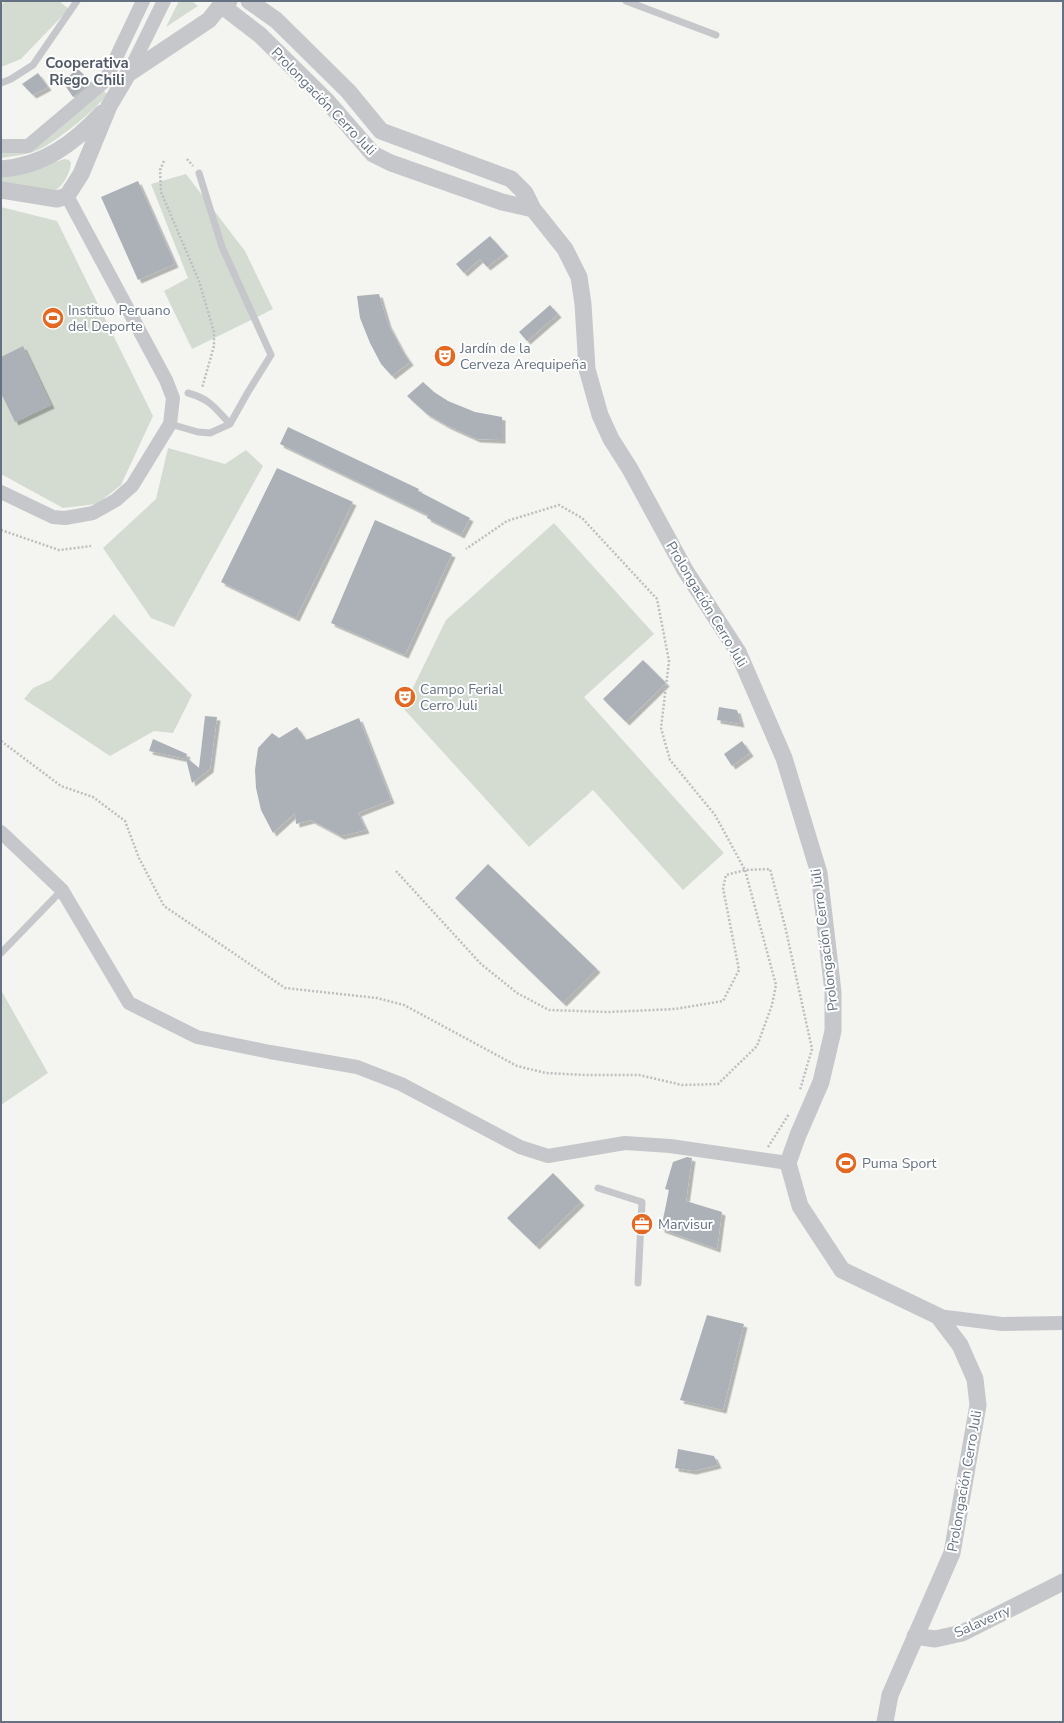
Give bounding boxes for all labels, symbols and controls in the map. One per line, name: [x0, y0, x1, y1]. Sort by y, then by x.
street label: Prolongación Cerro Juli: [267, 43, 380, 160]
district label: Cooperativa Riego Chili: [45, 53, 129, 90]
place label: Instituo Peruano del Deporte: [68, 301, 171, 336]
sports icon: Instituo Peruano del Deporte: [40, 305, 66, 331]
place label: Jardín de la Cerveza Arequipeña: [459, 339, 587, 374]
theatre icon: Jardín de la Cerveza Arequipeña: [432, 343, 458, 369]
street label: Prolongación Cerro Juli: [661, 538, 752, 671]
place label: Campo Ferial Cerro Juli: [420, 680, 504, 715]
theatre icon: Campo Ferial Cerro Juli: [392, 684, 418, 710]
street label: Prolongación Cerro Juli: [806, 868, 843, 1012]
sports icon: Puma Sport: [833, 1150, 859, 1176]
place label: Puma Sport: [862, 1154, 937, 1173]
office icon: Marvisur: [629, 1211, 655, 1237]
place label: Marvisur: [658, 1215, 713, 1234]
street label: Prolongación Cerro Juli: [943, 1409, 986, 1553]
street label: Salaverry: [951, 1600, 1014, 1642]

